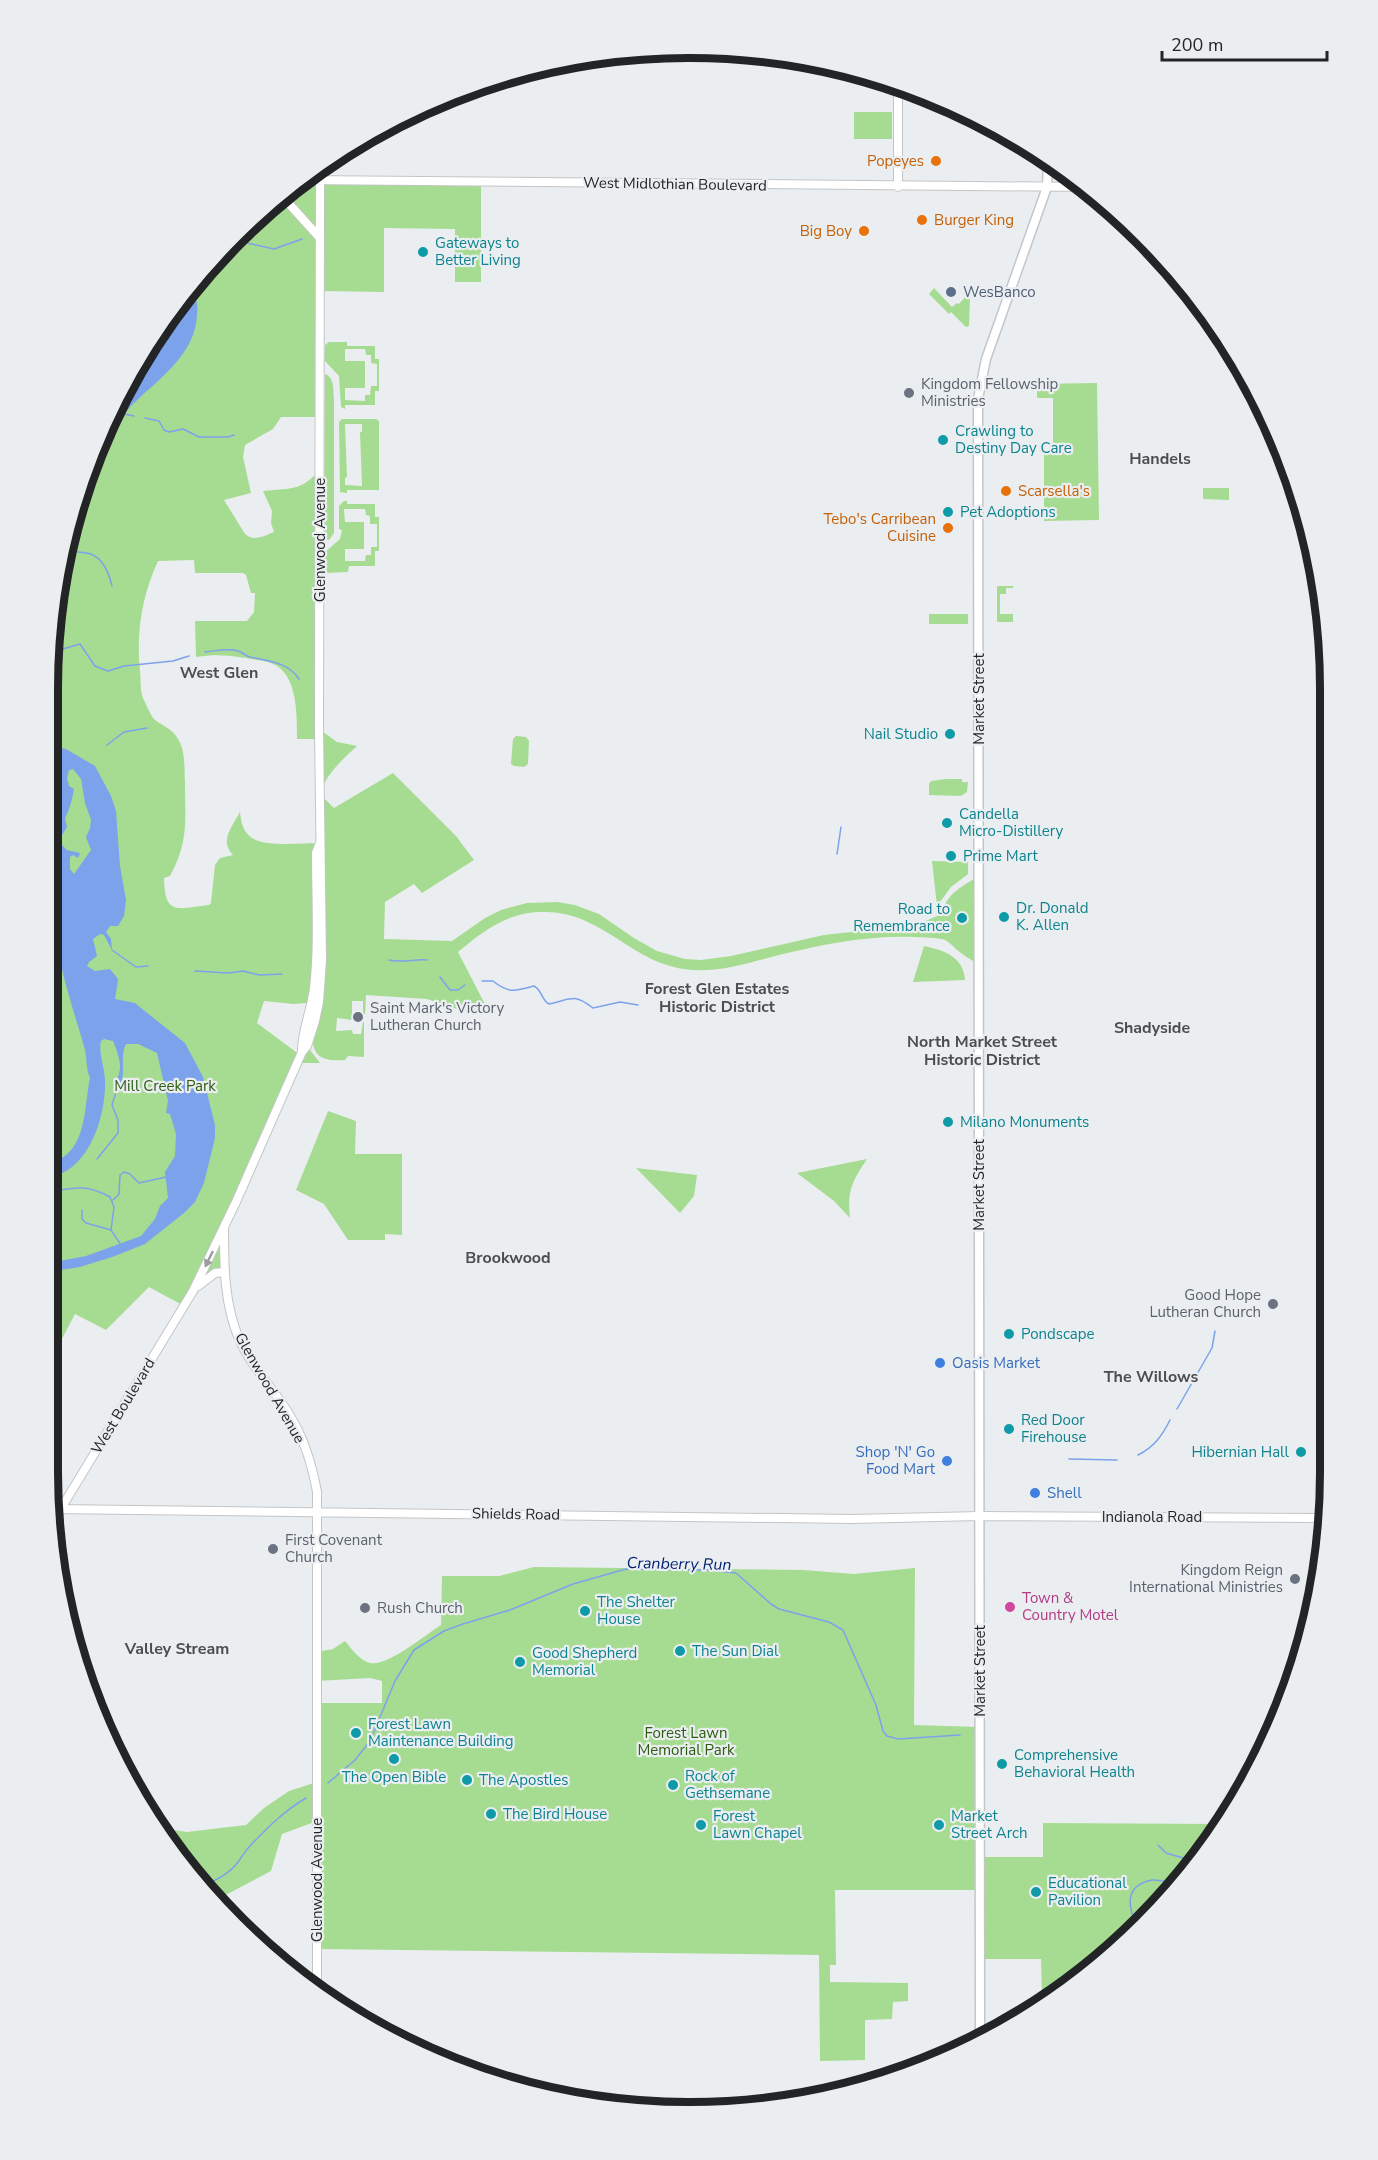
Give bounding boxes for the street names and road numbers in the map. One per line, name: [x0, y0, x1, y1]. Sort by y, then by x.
street label: West Midlothian Boulevard: [583, 172, 767, 196]
street label: Glenwood Avenue: [310, 478, 330, 602]
street label: Market Street: [969, 653, 989, 745]
street label: Market Street: [969, 1139, 989, 1231]
street label: Glenwood Avenue: [230, 1329, 310, 1447]
street label: West Boulevard: [86, 1354, 160, 1458]
street label: Shields Road: [472, 1503, 560, 1525]
street label: Indianola Road: [1102, 1507, 1202, 1527]
street label: Market Street: [970, 1625, 990, 1717]
street label: Glenwood Avenue: [307, 1818, 327, 1942]

